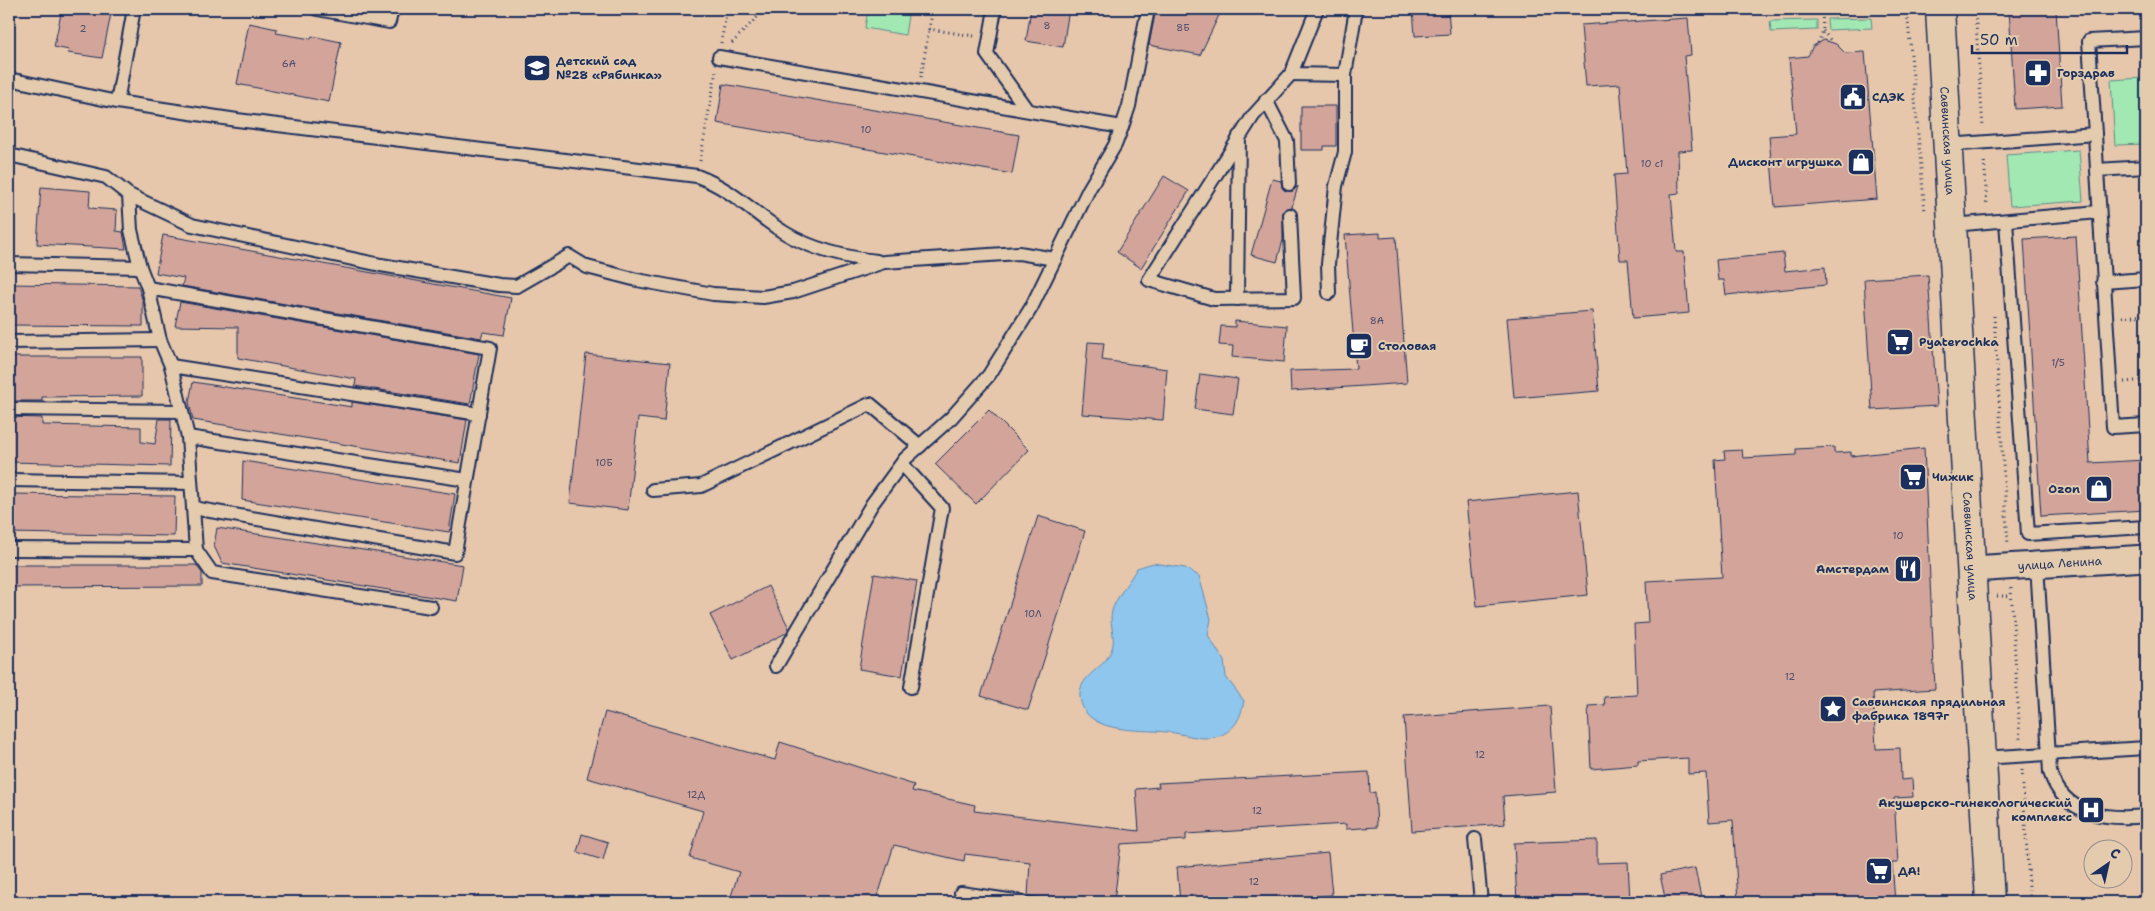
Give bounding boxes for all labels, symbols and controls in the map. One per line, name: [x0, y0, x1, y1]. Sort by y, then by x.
house number: 8: [1044, 19, 1051, 32]
house number: 8Б: [1176, 21, 1190, 34]
house number: 2: [80, 22, 87, 35]
scale bar: [1972, 22, 2128, 54]
text: 50 m: [1980, 30, 2018, 50]
school or university icon: Детский сад №28 «Рябинка»: [522, 53, 552, 83]
place label: Детский сад №28 «Рябинка»: [556, 53, 662, 83]
house number: 6А: [282, 57, 296, 70]
pharmacy icon: Горздрав: [2023, 58, 2053, 88]
place label: Горздрав: [2057, 65, 2115, 81]
public building icon: СДЭК: [1838, 82, 1868, 112]
street label: Саввинская улица: [1936, 86, 1958, 196]
place label: СДЭК: [1872, 89, 1906, 105]
house number: 10: [861, 123, 871, 136]
shop icon: Дисконт игрушка: [1846, 147, 1876, 177]
place label: Дисконт игрушка: [1728, 154, 1843, 170]
house number: 10 с1: [1641, 157, 1663, 170]
house number: 8А: [1370, 314, 1384, 327]
supermarket icon: Pyaterochka: [1885, 327, 1915, 357]
cafe icon: Столовая: [1344, 331, 1374, 361]
place label: Pyaterochka: [1919, 334, 1999, 350]
place label: Столовая: [1378, 338, 1436, 354]
house number: 1/5: [2051, 356, 2065, 369]
house number: 10Б: [595, 456, 613, 469]
supermarket icon: Чижик: [1898, 462, 1928, 492]
place label: Чижик: [1932, 469, 1974, 485]
shop icon: Ozon: [2084, 474, 2114, 504]
place label: Ozon: [2048, 481, 2080, 497]
street label: Саввинская улица: [1959, 491, 1981, 601]
house number: 10: [1893, 529, 1903, 542]
street label: улица Ленина: [2017, 553, 2103, 574]
restaurant icon: Амстердам: [1893, 554, 1923, 584]
place label: Амстердам: [1816, 561, 1889, 577]
house number: 10Л: [1024, 607, 1042, 620]
house number: 12: [1785, 670, 1795, 683]
place icon: Саввинская прядильная фабрика 1897г: [1818, 694, 1848, 724]
place label: Саввинская прядильная фабрика 1897г: [1852, 694, 2006, 724]
house number: 12: [1475, 748, 1485, 761]
house number: 12Д: [687, 788, 706, 801]
place label: Акушерско-гинекологический комплекс: [1878, 795, 2073, 825]
hospital icon: Акушерско-гинекологический комплекс: [2076, 795, 2106, 825]
house number: 12: [1252, 804, 1262, 817]
north arrow: [2082, 838, 2132, 888]
text: С: [2107, 843, 2124, 863]
supermarket icon: ДА!: [1864, 856, 1894, 886]
place label: ДА!: [1898, 863, 1920, 879]
house number: 12: [1249, 875, 1259, 888]

